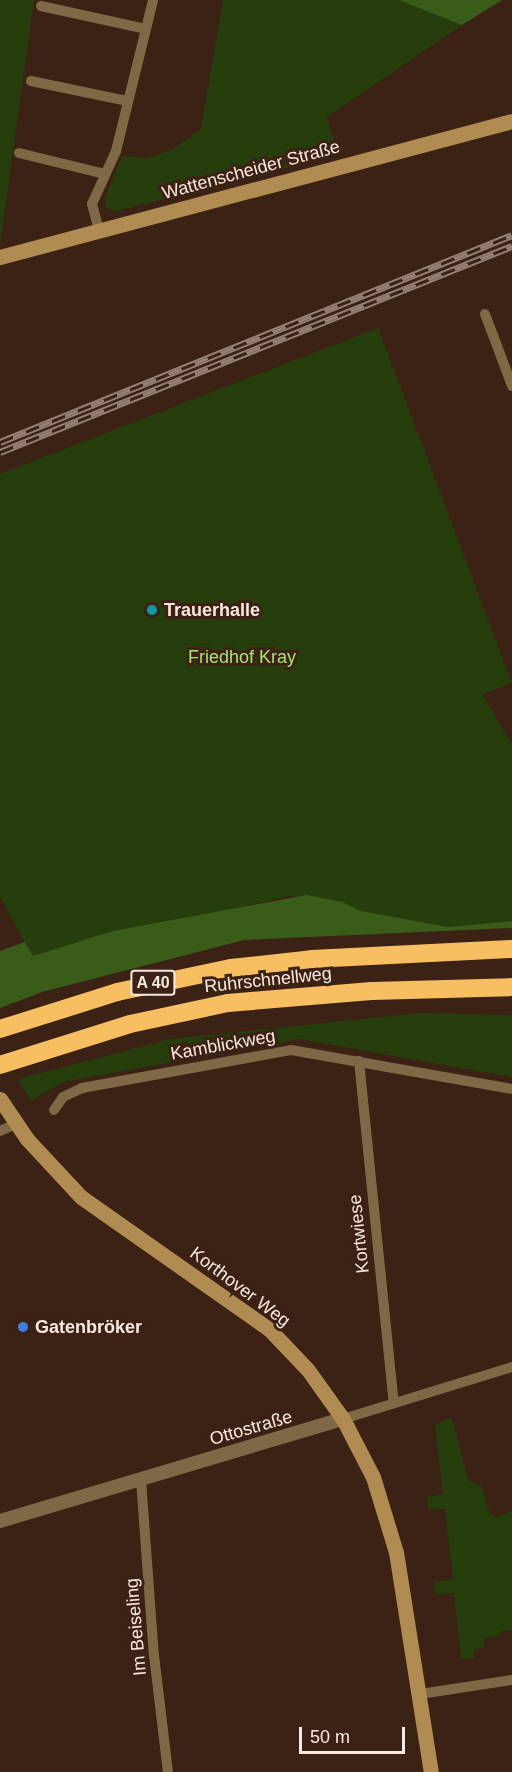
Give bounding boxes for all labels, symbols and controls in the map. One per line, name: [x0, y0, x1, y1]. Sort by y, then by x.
street label: Wattenscheider Straße: [160, 136, 342, 204]
place label: Trauerhalle: [164, 599, 260, 621]
marker: Trauerhalle: [145, 603, 159, 617]
park label: Friedhof Kray: [188, 646, 296, 668]
street label: Ruhrschnellweg: [203, 963, 333, 997]
road number: A 40: [129, 970, 177, 996]
street label: Kamblickweg: [169, 1025, 277, 1065]
street label: Kortwiese: [344, 1194, 374, 1274]
street label: Korthover Weg: [186, 1242, 294, 1332]
place label: Gatenbröker: [35, 1316, 142, 1338]
marker: Gatenbröker: [16, 1320, 30, 1334]
street label: Ottostraße: [207, 1406, 295, 1450]
street label: Im Beiseling: [121, 1577, 151, 1677]
scale bar: [302, 1715, 408, 1753]
text: 50 m: [310, 1727, 350, 1747]

